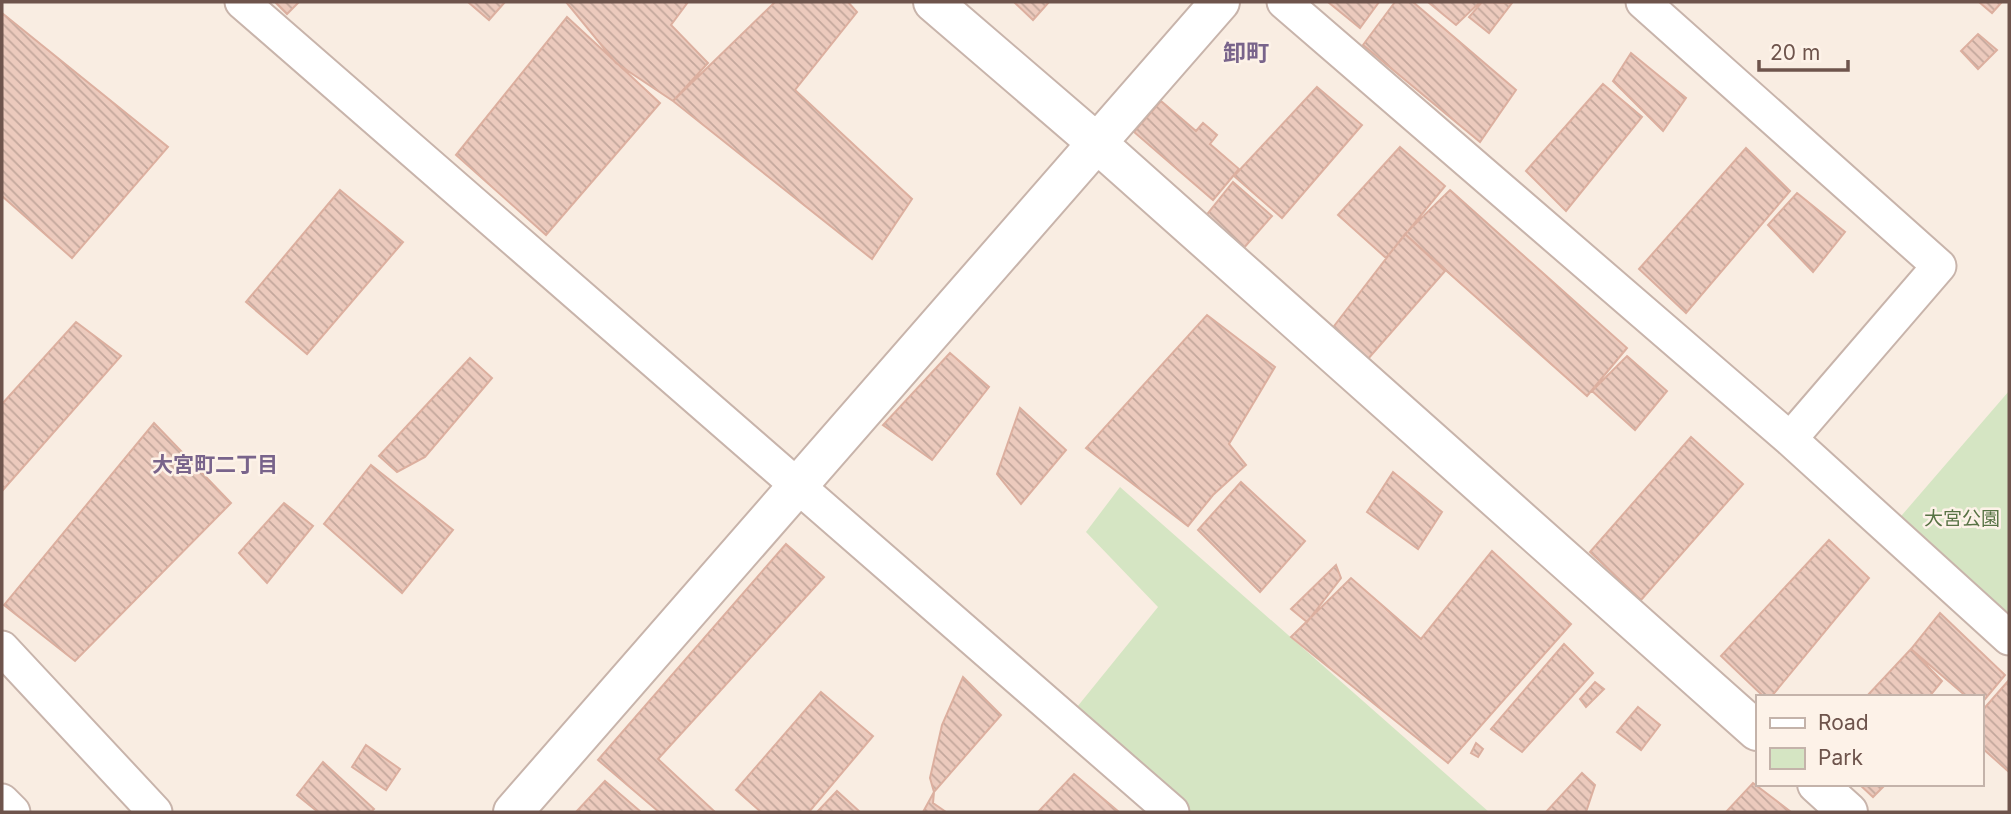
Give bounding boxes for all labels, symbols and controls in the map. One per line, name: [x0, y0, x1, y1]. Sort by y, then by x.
scale bar: [1759, 28, 1848, 72]
district label: 卸町: [1223, 39, 1269, 67]
text: 20 m: [1770, 40, 1820, 65]
district label: 大宮町二丁目: [152, 452, 278, 477]
park label: 大宮公園: [1924, 507, 2000, 530]
legend: [1756, 695, 1983, 786]
text: Road: [1818, 710, 1869, 735]
text: Park: [1818, 745, 1863, 770]

